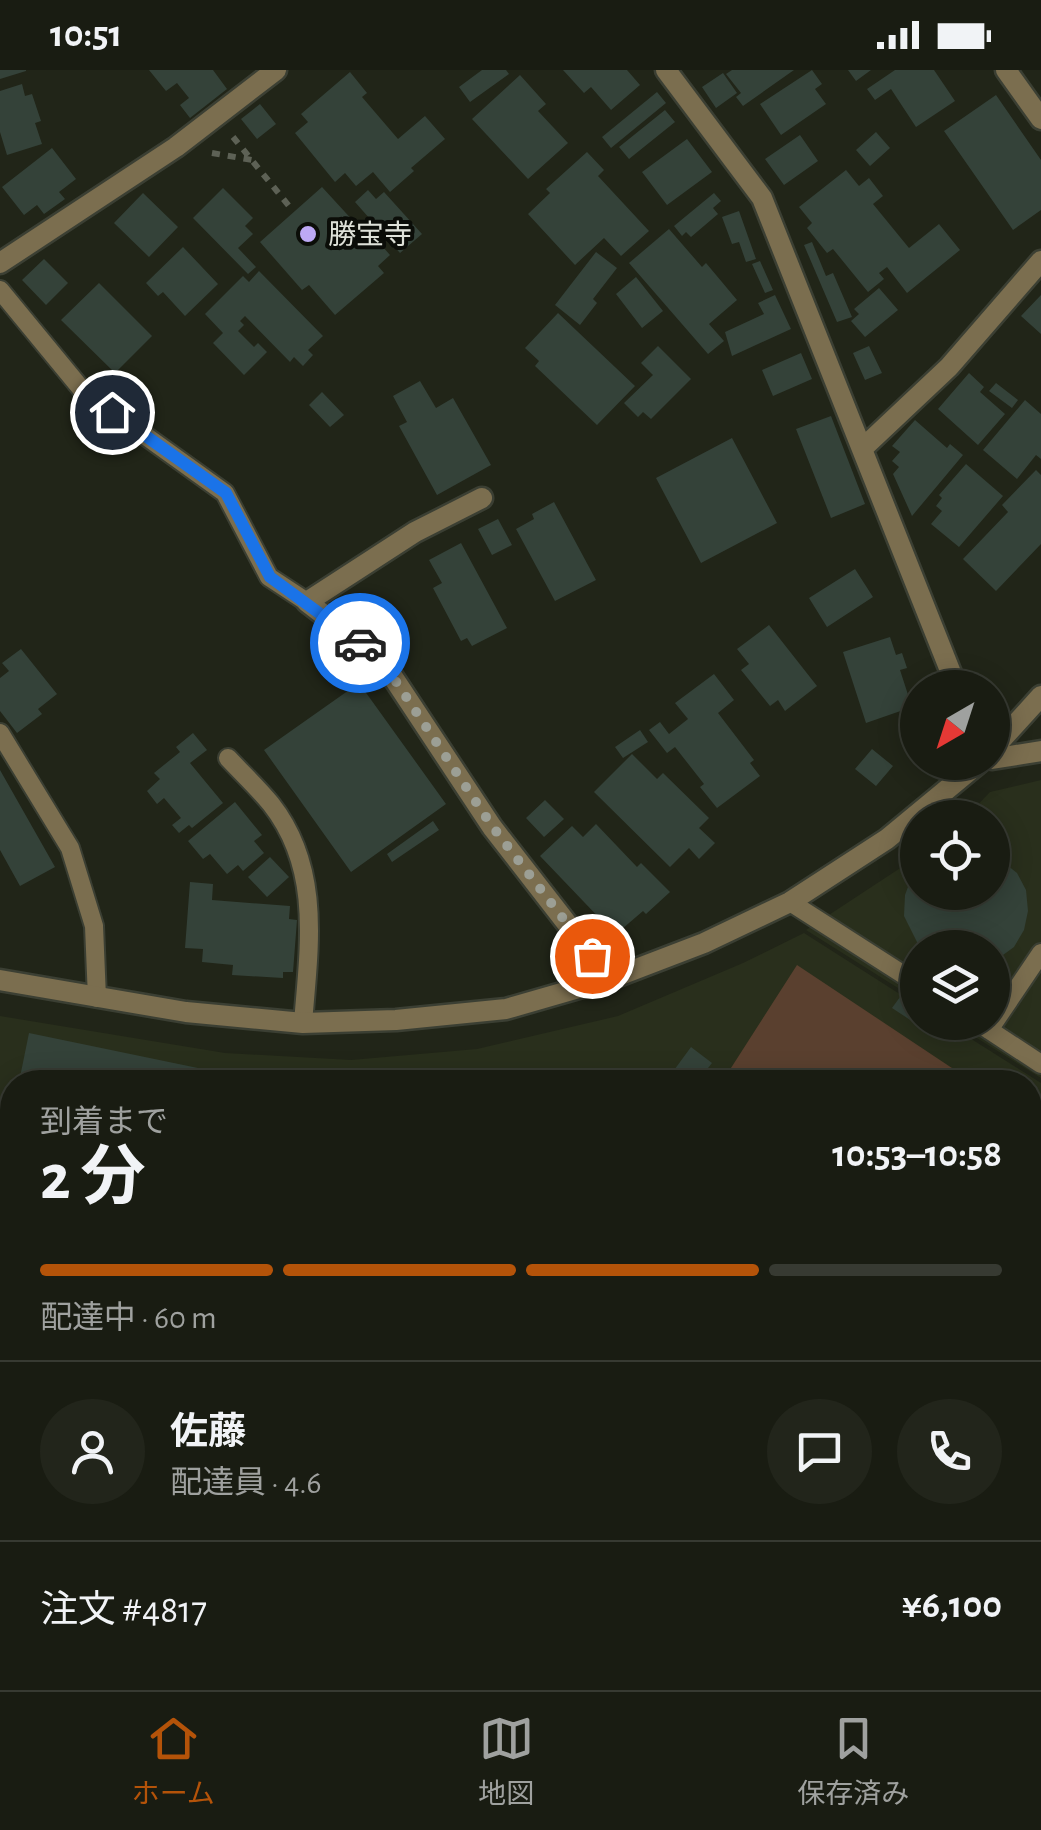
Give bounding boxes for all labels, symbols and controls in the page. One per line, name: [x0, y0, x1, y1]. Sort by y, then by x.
text: 10:51: [50, 16, 122, 54]
place label: 勝宝寺: [328, 220, 412, 250]
marker: 勝宝寺: [297, 223, 319, 245]
pin: [70, 370, 155, 455]
icon: home: [85, 385, 140, 440]
courier: [310, 593, 410, 693]
icon: car: [333, 616, 388, 671]
north arrow: [900, 670, 1010, 780]
map controls: [900, 670, 1010, 1040]
button: locate: [900, 800, 1010, 910]
pin: [550, 914, 635, 999]
icon: bag: [565, 929, 620, 984]
button: layers: [900, 930, 1010, 1040]
text: 到着まで: [40, 1106, 168, 1138]
text: 10:53–10:58: [832, 1136, 1002, 1174]
text: 2 分: [40, 1146, 145, 1211]
text: 配達中 · 60 m: [40, 1302, 217, 1334]
button: person: [40, 1399, 145, 1504]
button: chat: [767, 1399, 872, 1504]
button: phone: [897, 1399, 1002, 1504]
text: 佐藤: [170, 1414, 246, 1452]
text: 配達員 · 4.6: [170, 1467, 322, 1499]
text: ¥6,100: [902, 1587, 1002, 1625]
text: 注文 #4817: [40, 1592, 207, 1630]
tab: ホーム: [132, 1711, 215, 1812]
tab: 地図: [478, 1711, 534, 1812]
tab: 保存済み: [797, 1711, 909, 1812]

